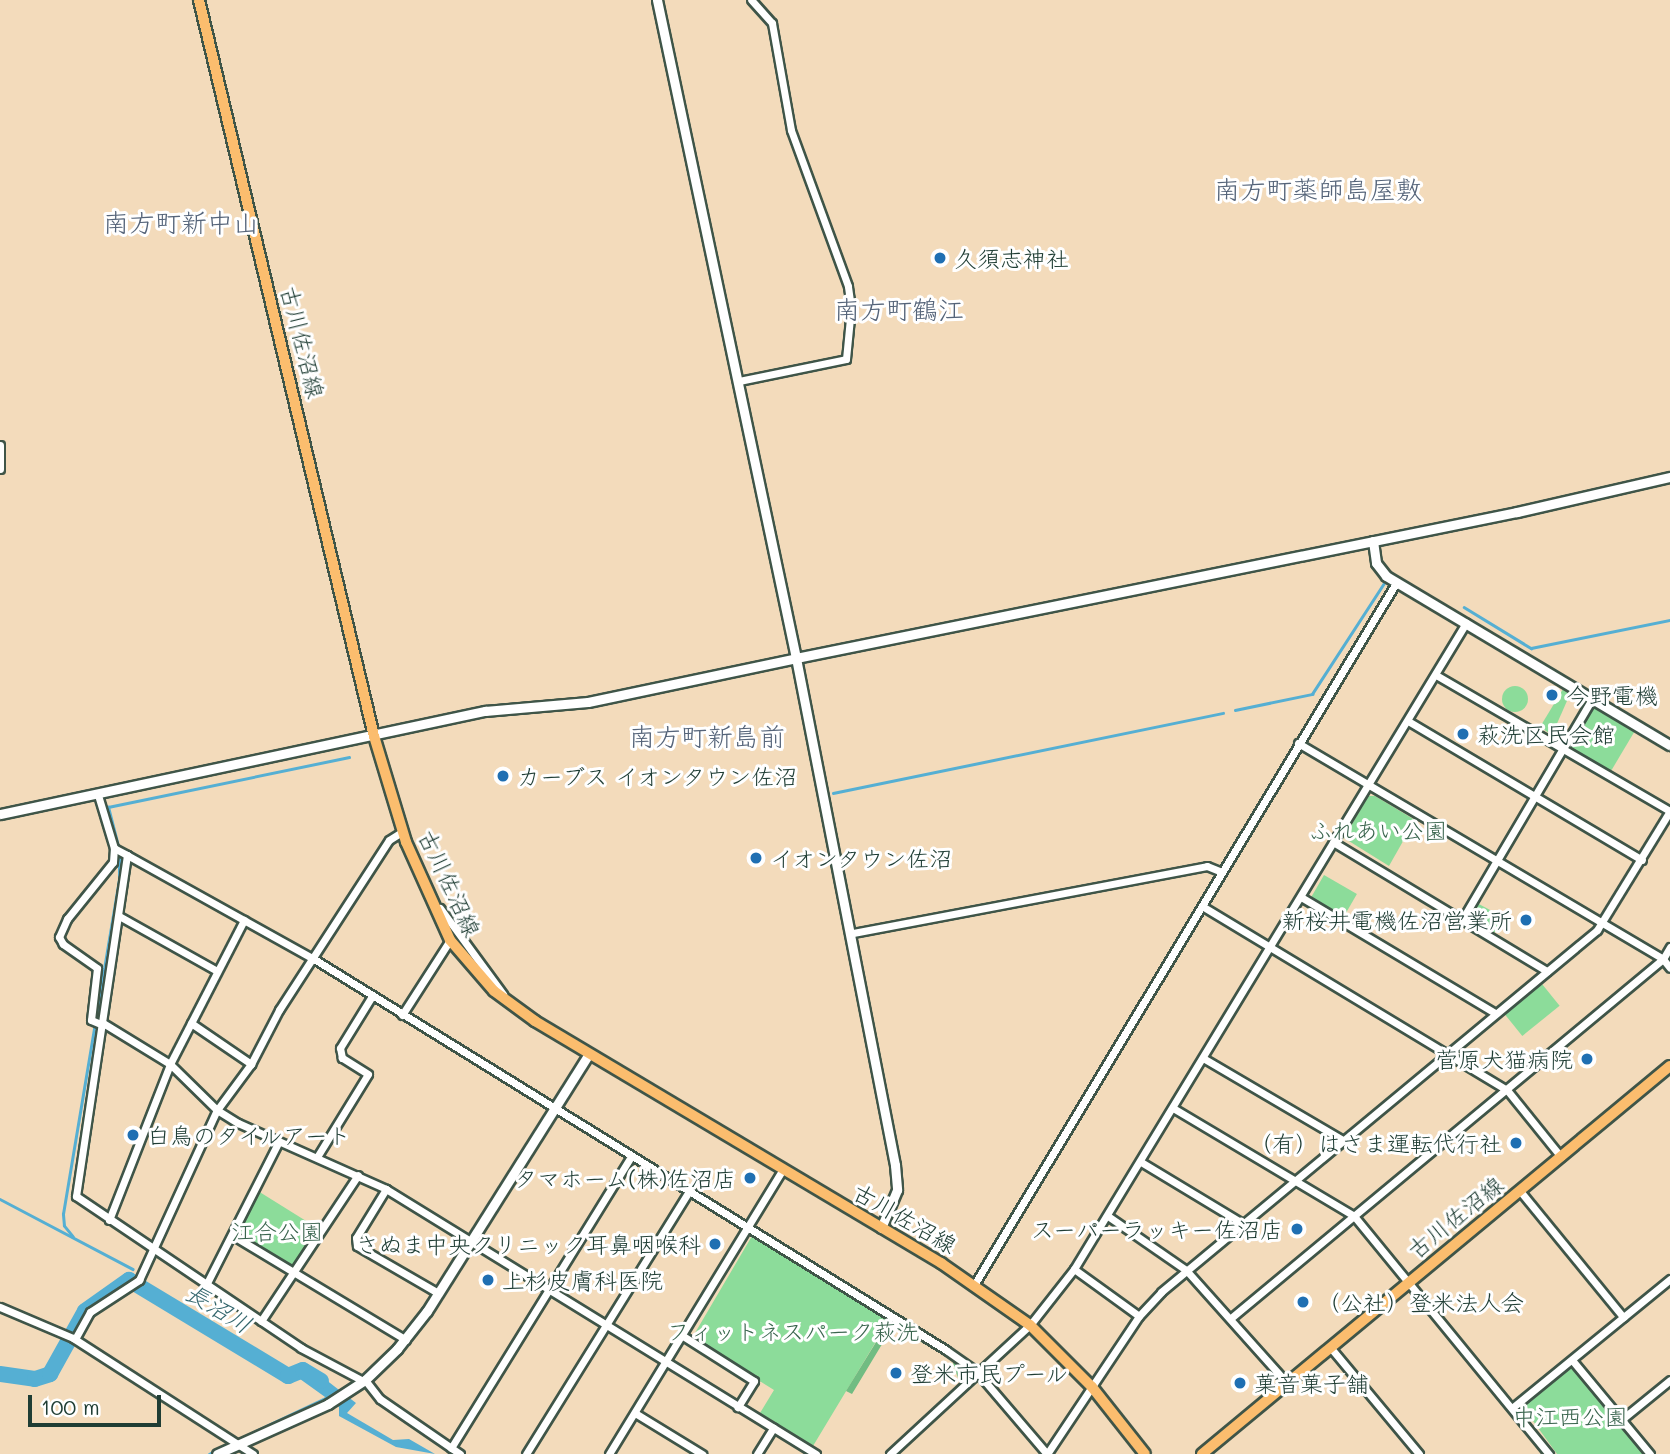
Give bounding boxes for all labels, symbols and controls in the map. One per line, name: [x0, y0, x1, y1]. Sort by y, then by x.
district label: 南方町薬師島屋敷: [1214, 174, 1422, 206]
district label: 南方町新中山: [103, 207, 259, 239]
place label: 久須志神社: [954, 244, 1069, 272]
marker: 久須志神社: [932, 250, 948, 266]
street label: 古川佐沼線: [276, 283, 330, 401]
district label: 南方町鶴江: [834, 294, 964, 326]
place label: 今野電機: [1566, 681, 1658, 709]
marker: 今野電機: [1544, 687, 1560, 703]
place label: 萩洗区民会館: [1477, 720, 1615, 748]
district label: 南方町新島前: [629, 721, 785, 753]
marker: 萩洗区民会館: [1455, 726, 1471, 742]
place label: カーブス イオンタウン佐沼: [517, 762, 800, 790]
marker: カーブス イオンタウン佐沼: [495, 768, 511, 784]
park label: ふれあい公園: [1309, 816, 1447, 844]
street label: 古川佐沼線: [413, 825, 487, 941]
place label: イオンタウン佐沼: [770, 844, 954, 872]
marker: イオンタウン佐沼: [748, 850, 764, 866]
place label: 新桜井電機佐沼営業所: [1282, 906, 1512, 934]
marker: 新桜井電機佐沼営業所: [1518, 912, 1534, 928]
place label: 菅原犬猫病院: [1435, 1045, 1573, 1073]
marker: 菅原犬猫病院: [1579, 1051, 1595, 1067]
place label: 白鳥のタイルアート: [147, 1121, 353, 1149]
marker: 白鳥のタイルアート: [125, 1127, 141, 1143]
place label: （有）はさま運転代行社: [1249, 1129, 1502, 1157]
marker: （有）はさま運転代行社: [1508, 1135, 1524, 1151]
place label: タマホーム(株)佐沼店: [513, 1164, 736, 1192]
marker: タマホーム(株)佐沼店: [742, 1170, 758, 1186]
street label: 古川佐沼線: [1402, 1170, 1508, 1264]
street label: 古川佐沼線: [848, 1177, 962, 1259]
place label: スーパーラッキー佐沼店: [1031, 1215, 1283, 1243]
park label: 江合公園: [231, 1217, 323, 1245]
marker: スーパーラッキー佐沼店: [1289, 1221, 1305, 1237]
place label: さぬま中央クリニック耳鼻咽喉科: [356, 1230, 701, 1258]
marker: さぬま中央クリニック耳鼻咽喉科: [707, 1236, 723, 1252]
place label: 上杉皮膚科医院: [502, 1266, 663, 1294]
marker: 上杉皮膚科医院: [480, 1272, 496, 1288]
water label: 長沼川: [181, 1277, 257, 1339]
place label: （公社）登米法人会: [1317, 1288, 1524, 1316]
marker: （公社）登米法人会: [1295, 1294, 1311, 1310]
park label: フィットネスパーク萩洗: [667, 1317, 919, 1345]
place label: 登米市民プール: [910, 1359, 1070, 1387]
marker: 登米市民プール: [888, 1365, 904, 1381]
place label: 菓音菓子舗: [1254, 1369, 1369, 1397]
marker: 菓音菓子舗: [1232, 1375, 1248, 1391]
scale bar: [32, 1380, 164, 1424]
text: 100 m: [41, 1393, 100, 1420]
park label: 中江西公園: [1513, 1402, 1627, 1430]

